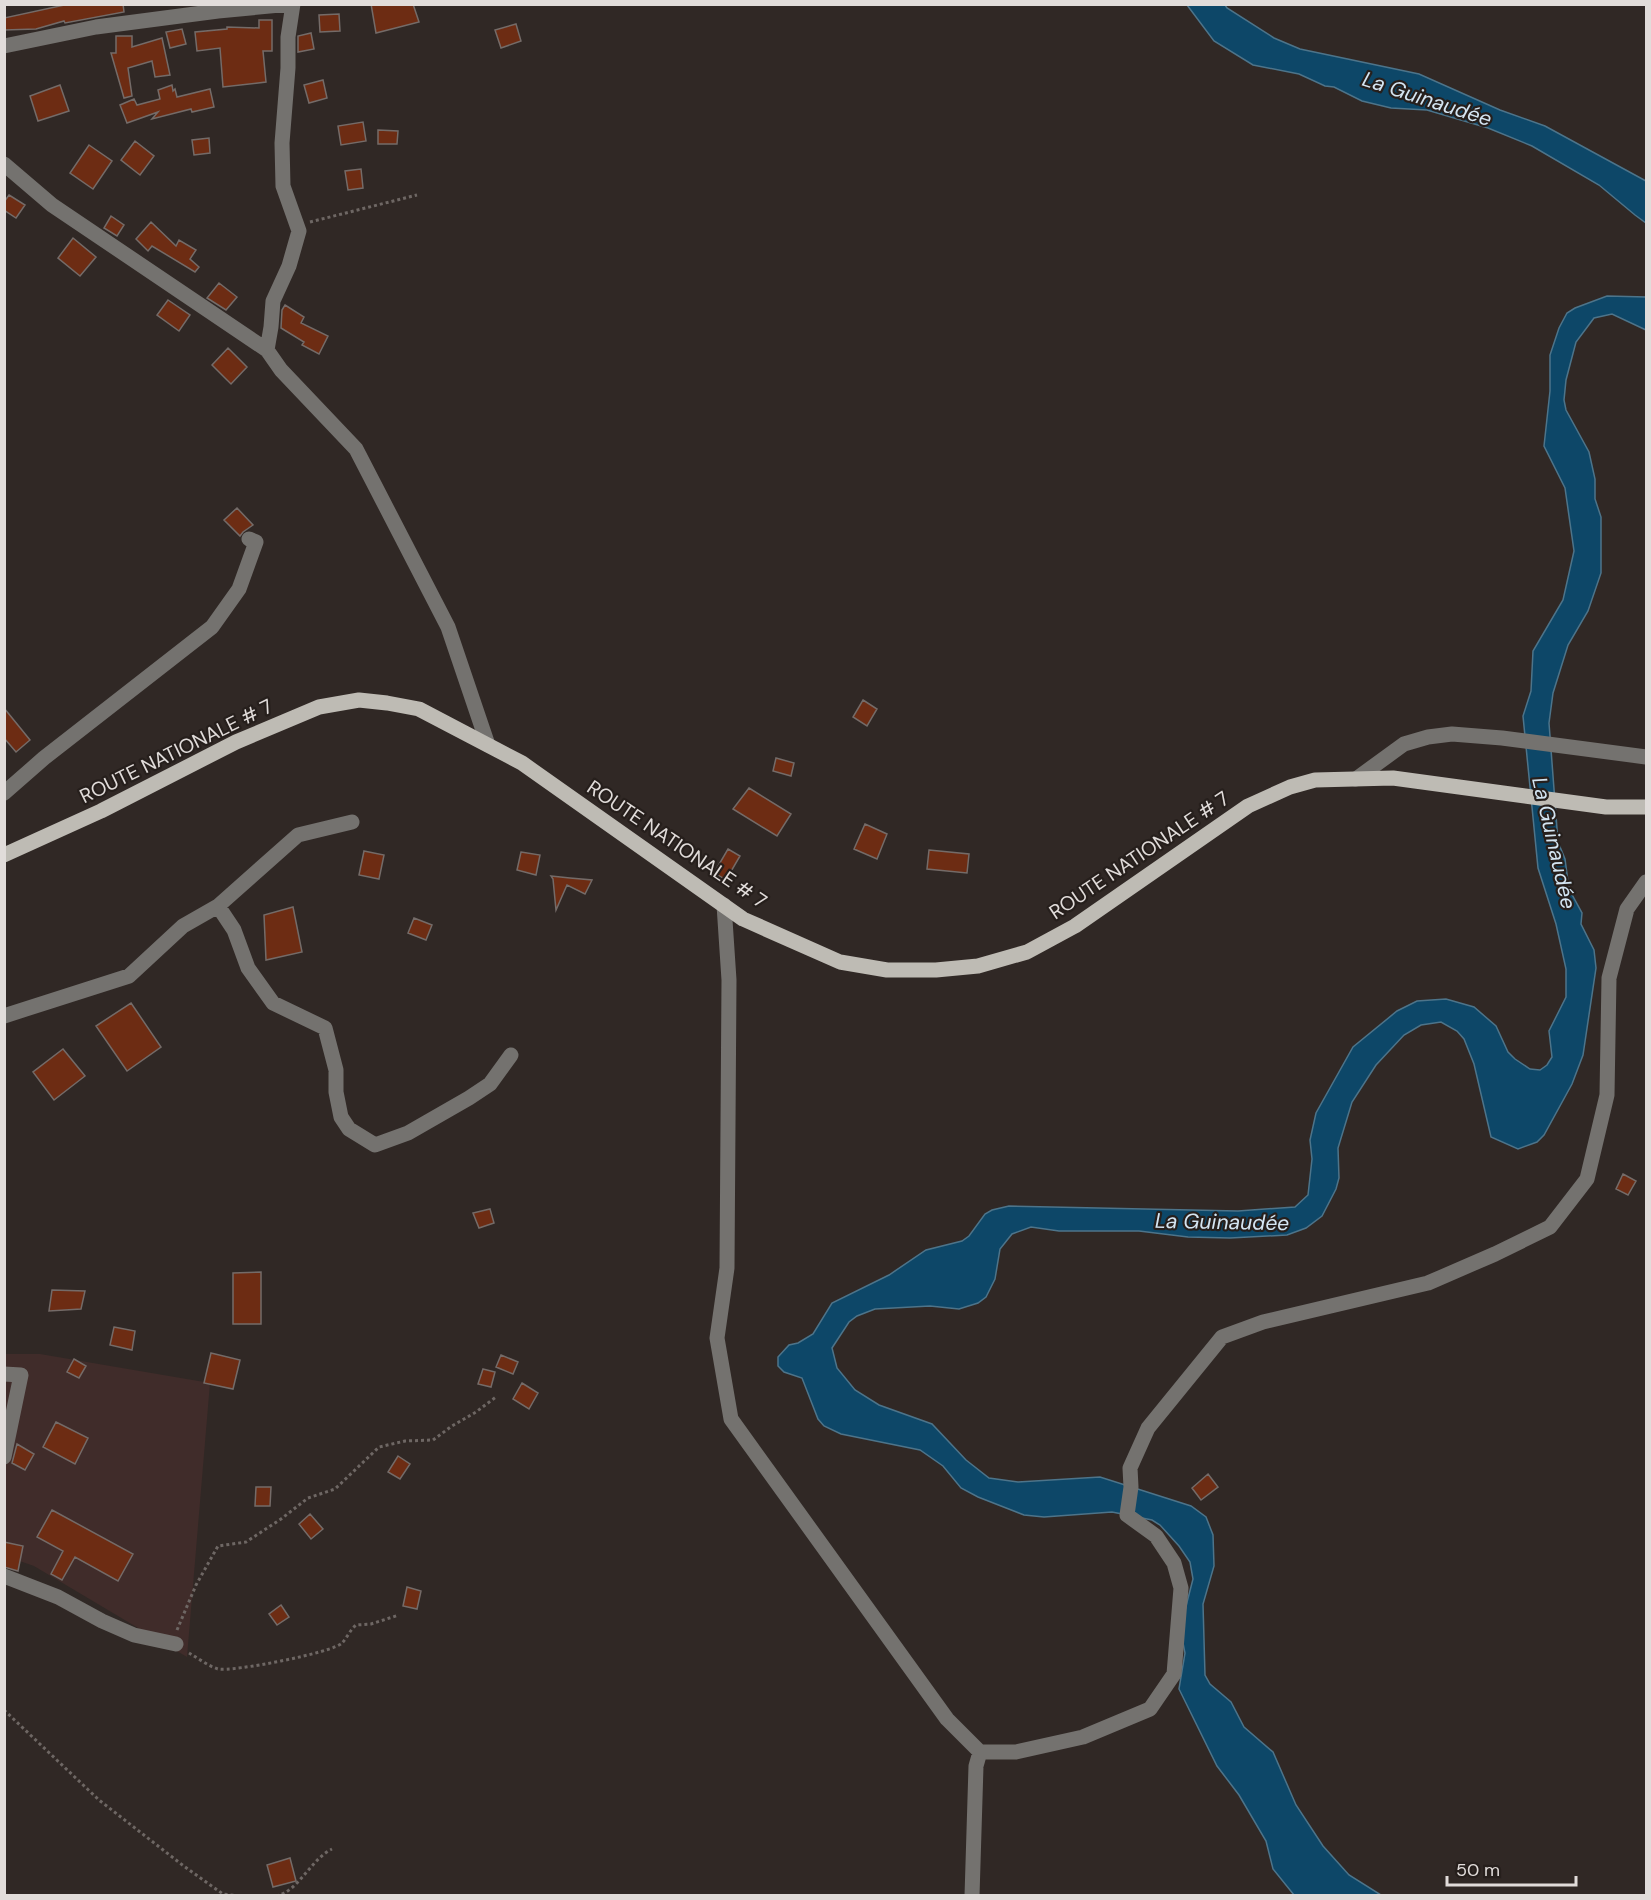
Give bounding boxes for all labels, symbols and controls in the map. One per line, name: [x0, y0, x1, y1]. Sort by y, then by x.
water label: La Guinaudée: [1359, 65, 1495, 133]
street label: ROUTE NATIONALE # 7: [75, 693, 277, 809]
street label: ROUTE NATIONALE # 7: [582, 774, 772, 914]
water label: La Guinaudée: [1525, 774, 1583, 912]
street label: ROUTE NATIONALE # 7: [1044, 785, 1234, 925]
water label: La Guinaudée: [1155, 1207, 1289, 1237]
scale bar: [1447, 1849, 1576, 1887]
text: 50 m: [1456, 1858, 1500, 1882]

